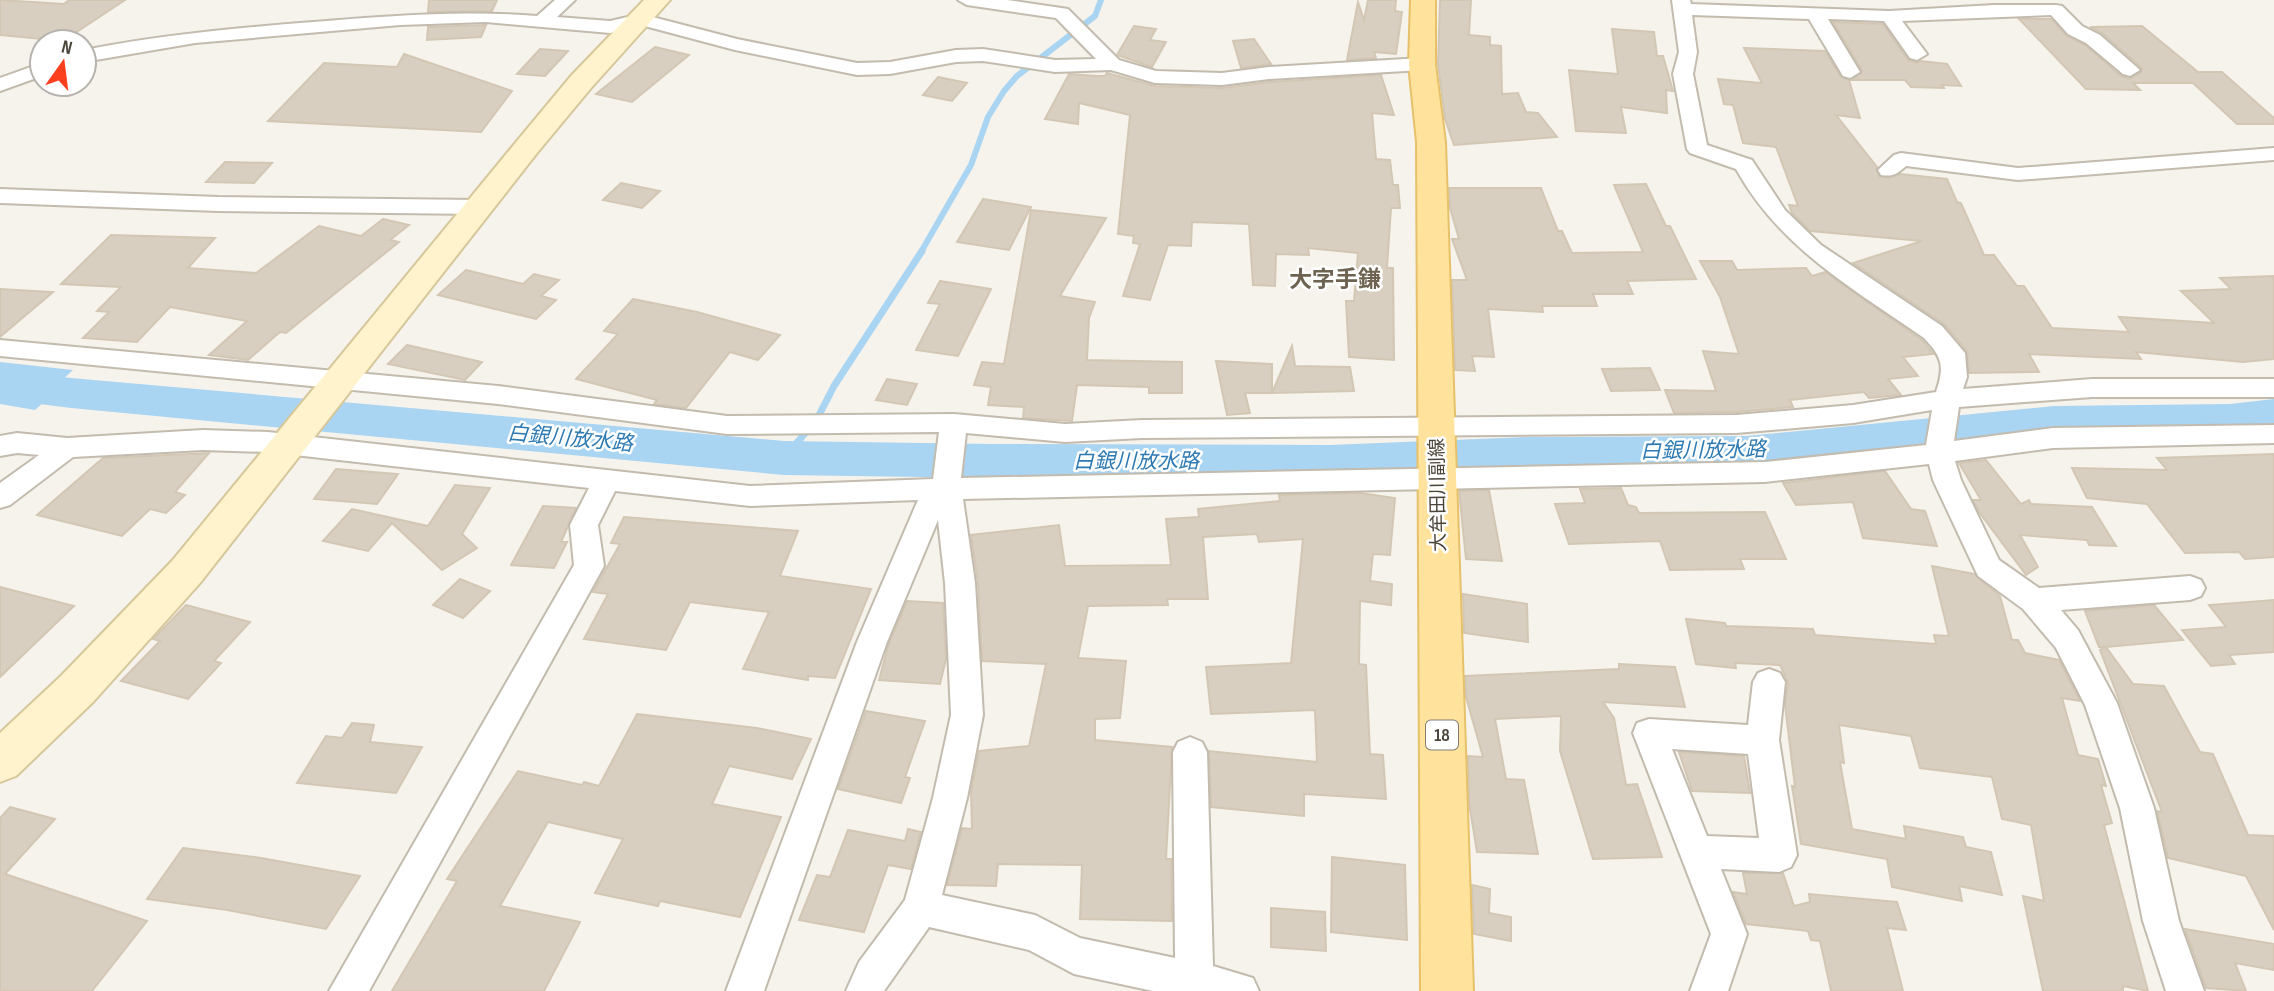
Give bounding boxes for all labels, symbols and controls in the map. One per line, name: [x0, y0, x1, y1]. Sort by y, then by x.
north arrow: [28, 28, 98, 98]
text: N: [59, 36, 74, 60]
district label: 大字手鎌: [1289, 266, 1381, 294]
water label: 白銀川放水路: [506, 421, 636, 457]
water label: 白銀川放水路: [1640, 437, 1768, 464]
street label: 大牟田川副線: [1426, 438, 1451, 552]
water label: 白銀川放水路: [1073, 449, 1201, 474]
road number: 18: [1426, 720, 1458, 750]

